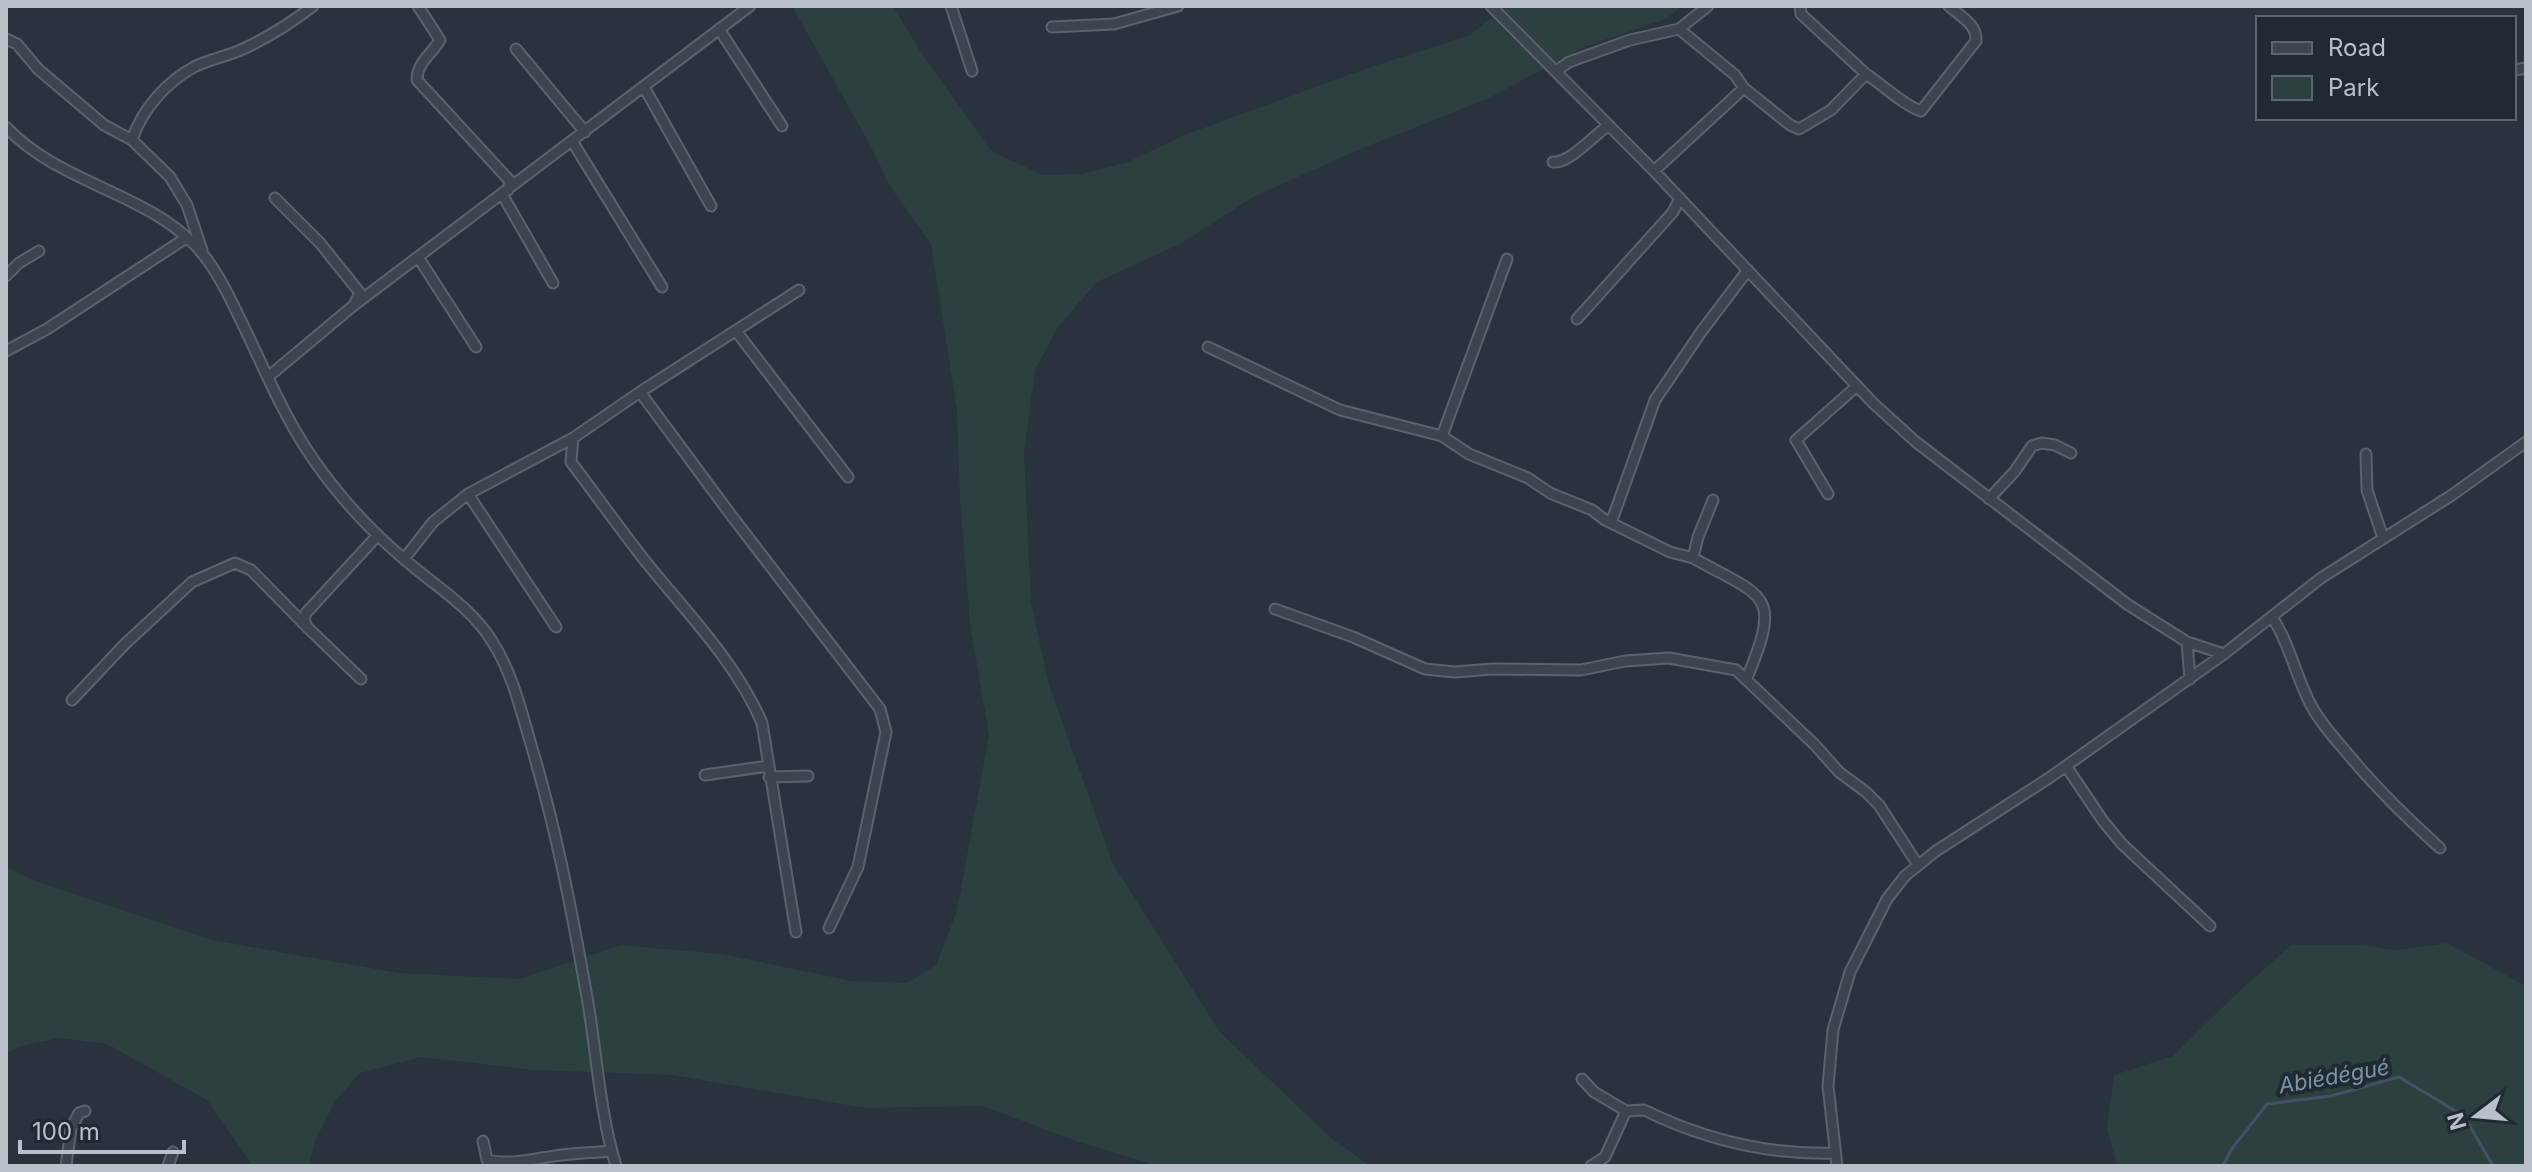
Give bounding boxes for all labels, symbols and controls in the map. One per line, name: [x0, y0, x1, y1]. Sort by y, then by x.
legend: [2256, 16, 2516, 120]
text: Road: [2328, 33, 2386, 62]
text: Park: [2328, 73, 2379, 102]
water label: Abiédégué: [2276, 1053, 2391, 1099]
north arrow: [2436, 1076, 2516, 1156]
scale bar: [20, 1104, 184, 1154]
text: N: [2442, 1110, 2472, 1133]
text: 100 m: [32, 1117, 100, 1146]

